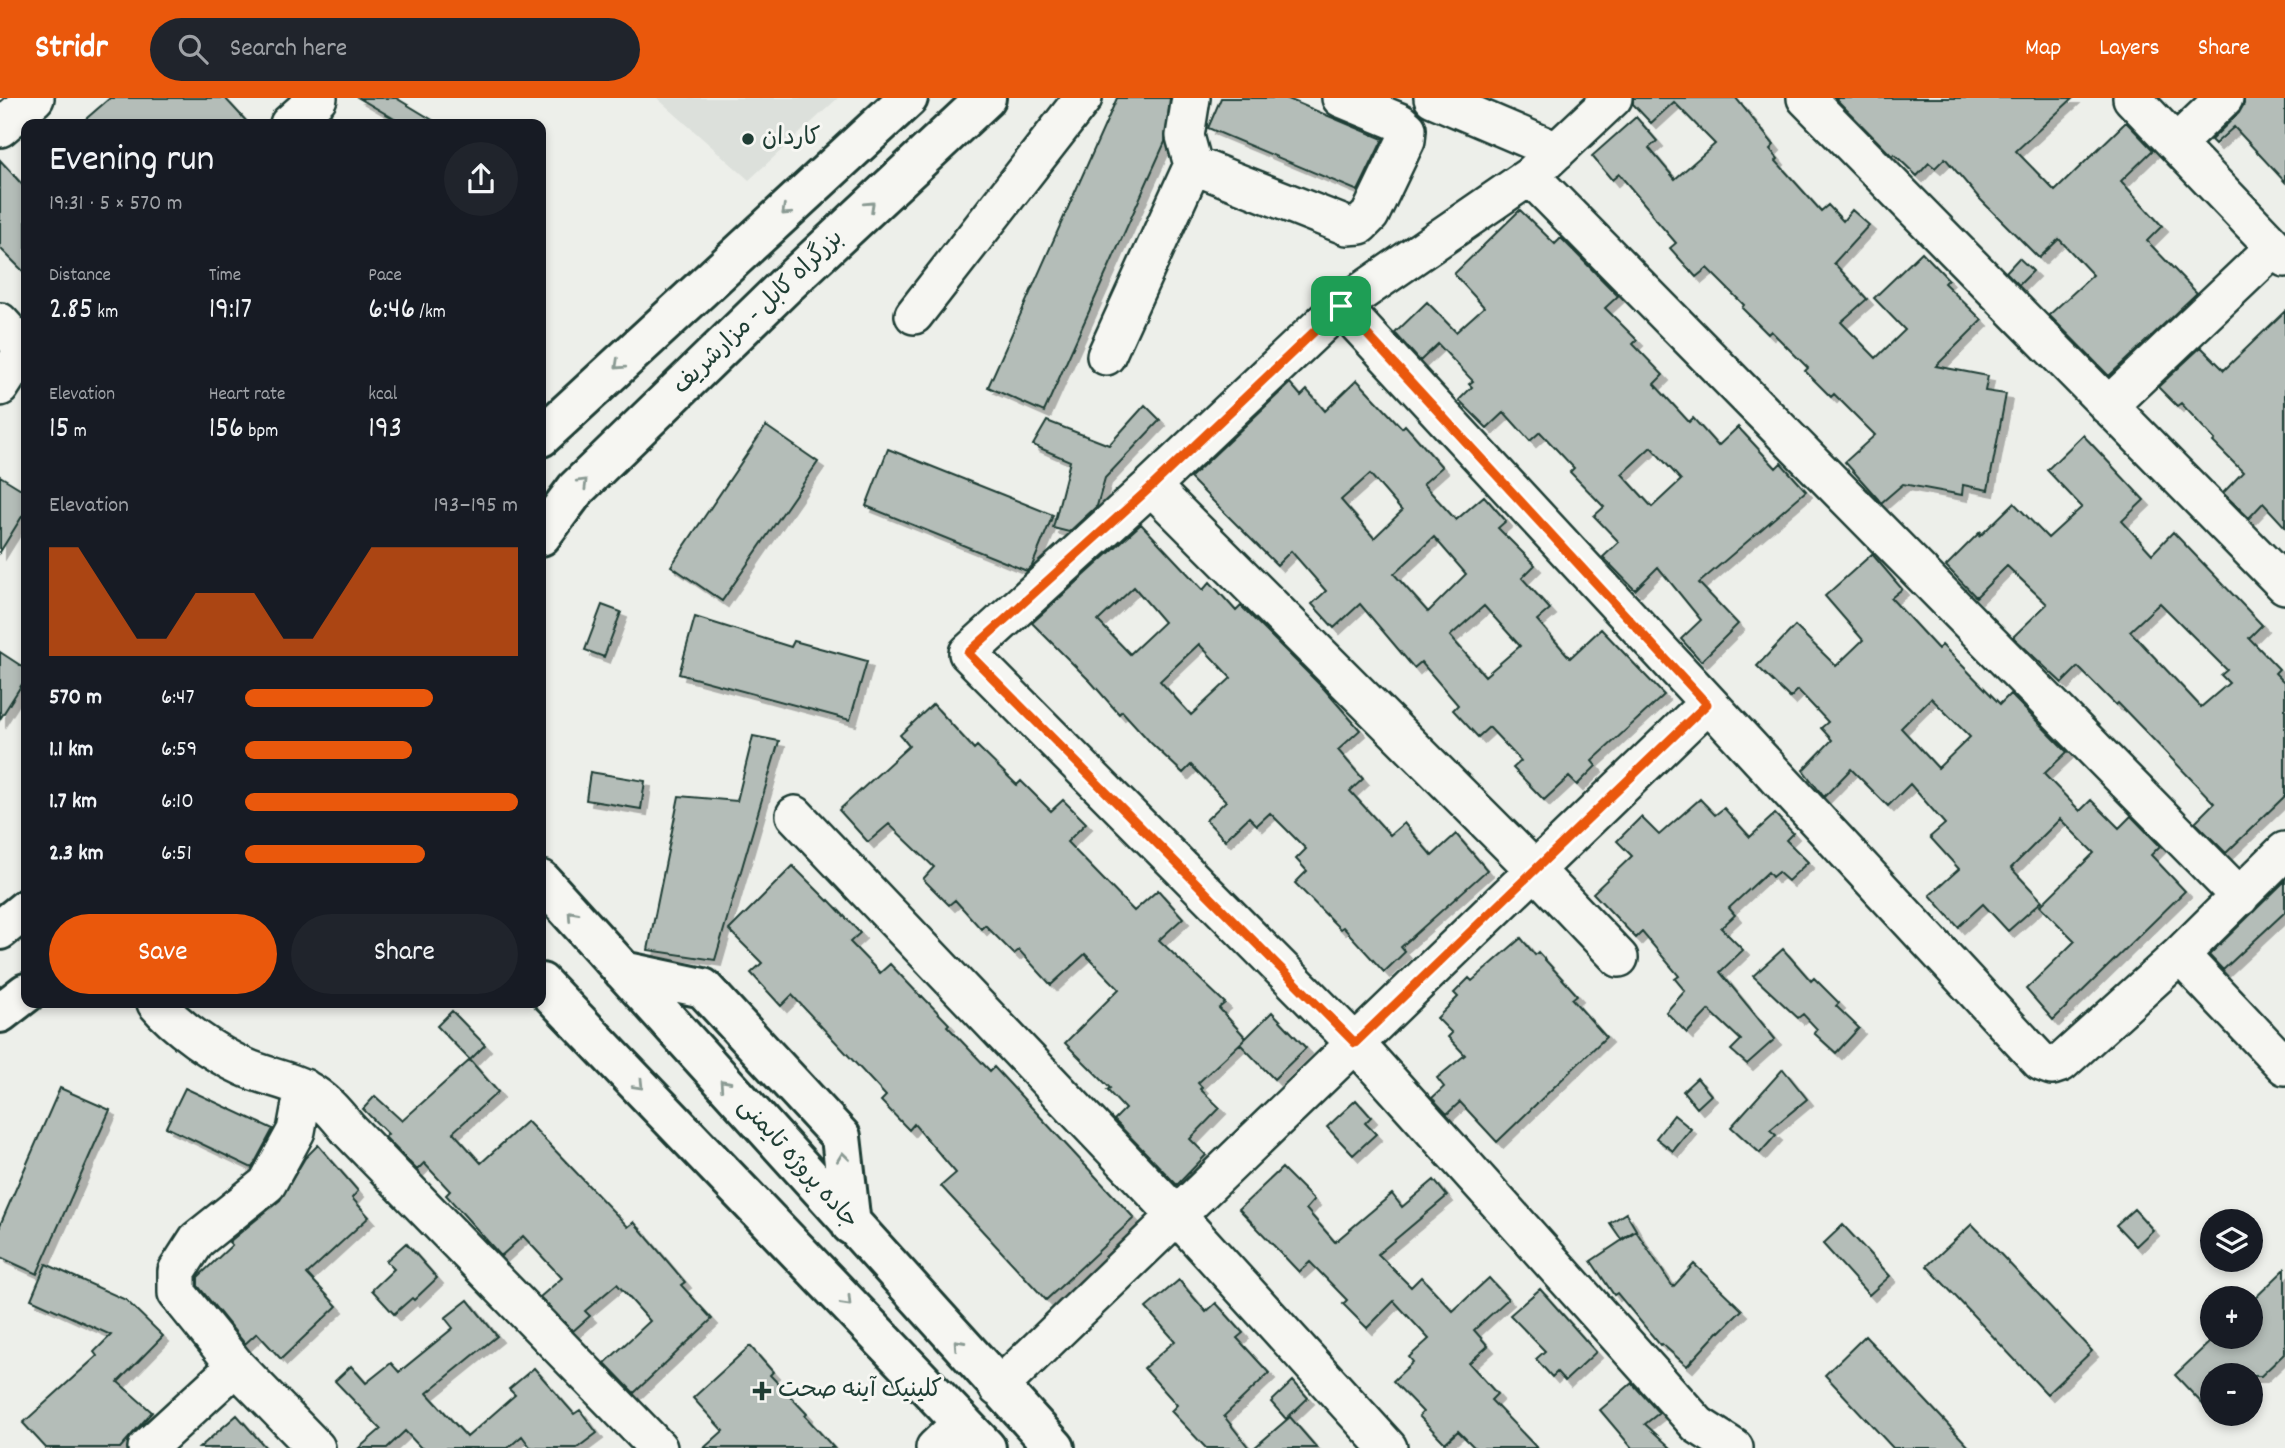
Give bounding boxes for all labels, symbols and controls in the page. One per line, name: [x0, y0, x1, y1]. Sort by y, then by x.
search box: [150, 18, 640, 81]
text: Stridr: [35, 26, 108, 73]
icon: search: [174, 30, 212, 68]
text: Search here: [230, 31, 347, 68]
text: Map: [2025, 32, 2061, 66]
text: Layers: [2099, 32, 2160, 66]
text: Share: [2198, 32, 2250, 66]
place label: کاردان: [762, 122, 821, 156]
marker: کاردان: [740, 131, 756, 147]
text: Evening run: [49, 134, 214, 189]
button: share: [444, 142, 518, 216]
text: 19:31 · 5 × 570 m: [49, 188, 183, 221]
one-way arrow: [781, 202, 794, 215]
one-way arrow: [862, 202, 875, 215]
street label: بزرگراه کابل - مزارشریف: [666, 223, 852, 403]
text: Distance: [49, 263, 111, 290]
text: Time: [209, 263, 241, 290]
text: Pace: [368, 263, 402, 290]
pin: [1311, 276, 1371, 336]
icon: arrive: [1322, 287, 1360, 325]
text: 2.85: [49, 290, 93, 333]
text: 19:17: [209, 290, 252, 333]
text: 6:46: [368, 290, 415, 333]
text: km: [93, 300, 118, 327]
text: /km: [415, 300, 446, 327]
one-way arrow: [614, 357, 627, 369]
text: Elevation: [49, 382, 115, 409]
text: Heart rate: [209, 382, 285, 409]
text: kcal: [368, 382, 397, 409]
text: 15: [49, 409, 69, 452]
text: 156: [209, 409, 244, 452]
text: 193: [368, 409, 402, 452]
text: m: [69, 419, 87, 446]
text: bpm: [244, 419, 278, 446]
one-way arrow: [574, 478, 587, 491]
text: Elevation: [49, 490, 129, 523]
text: 193–195 m: [434, 490, 518, 523]
text: 570 m: [49, 682, 102, 715]
text: 6:47: [161, 682, 194, 715]
text: 1.1 km: [49, 734, 93, 767]
text: 6:59: [161, 734, 197, 767]
text: 1.7 km: [49, 786, 97, 819]
text: 6:10: [161, 786, 194, 819]
text: 2.3 km: [49, 838, 104, 871]
text: 6:51: [161, 838, 192, 871]
one-way arrow: [568, 910, 580, 923]
button: Save: [49, 914, 277, 994]
button: Share: [291, 914, 518, 994]
one-way arrow: [630, 1077, 643, 1090]
one-way arrow: [720, 1079, 732, 1092]
street label: جاده پروژه تایمنی: [729, 1091, 865, 1237]
one-way arrow: [835, 1151, 850, 1163]
map controls: [2200, 1209, 2263, 1426]
button: layers: [2200, 1209, 2263, 1272]
button: +: [2200, 1286, 2263, 1349]
one-way arrow: [838, 1294, 851, 1307]
one-way arrow: [954, 1339, 967, 1352]
button: −: [2200, 1363, 2263, 1426]
place label: کلینیک آینه صحت: [778, 1374, 942, 1408]
marker: کلینیک آینه صحت: [752, 1381, 772, 1401]

